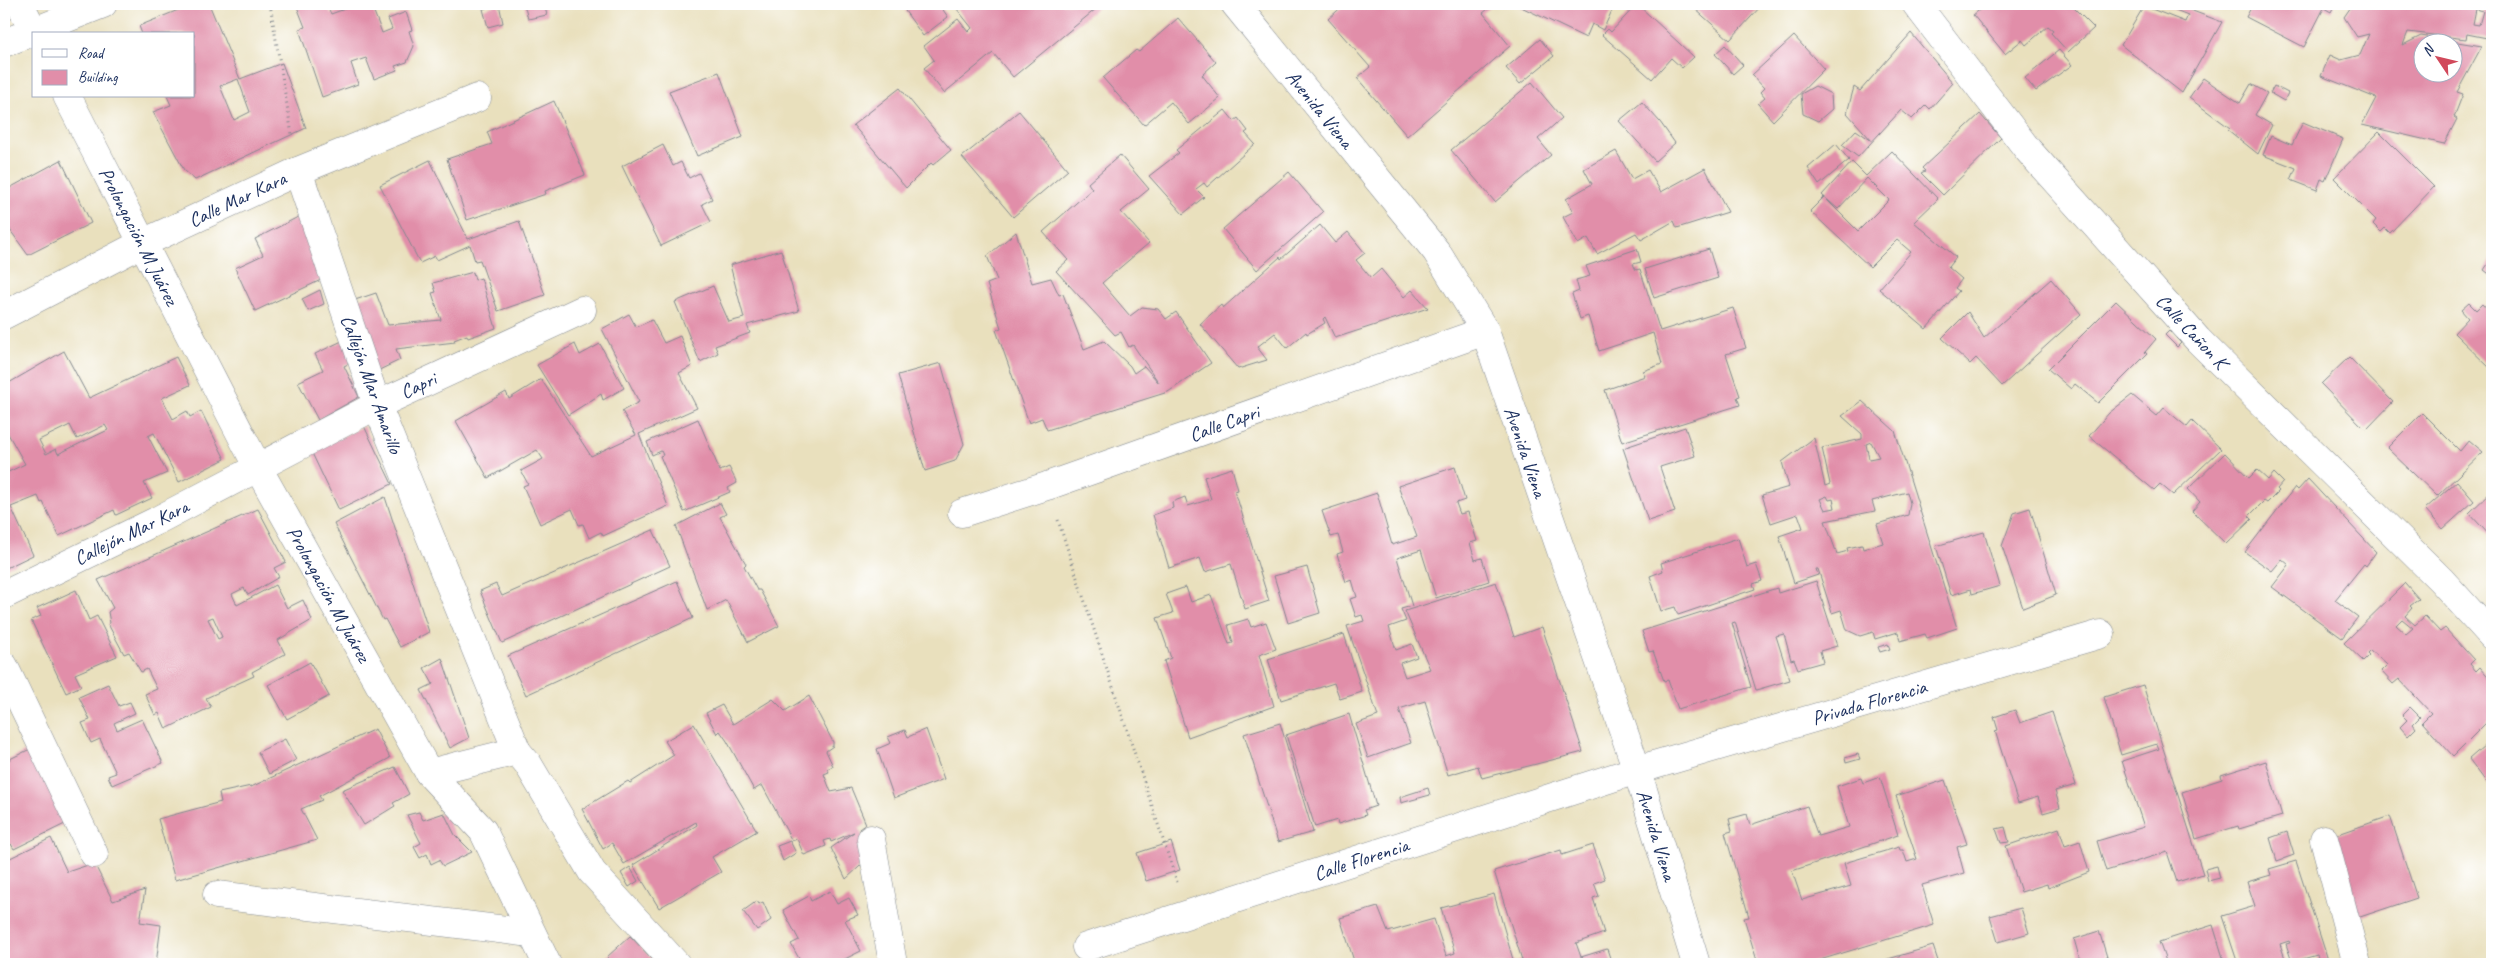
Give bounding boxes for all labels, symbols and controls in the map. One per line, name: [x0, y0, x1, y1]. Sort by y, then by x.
legend: [32, 32, 195, 98]
north arrow: [2414, 32, 2464, 82]
text: N: [2418, 40, 2439, 59]
text: Road: [78, 44, 105, 63]
street label: Avenida Viena: [1280, 65, 1360, 155]
text: Building: [78, 68, 118, 87]
street label: Prolongación M Juárez: [93, 163, 185, 311]
street label: Calle Mar Kara: [184, 165, 292, 233]
street label: Calle Cañon K: [2150, 288, 2236, 377]
street label: Callejón Mar Amarillo: [335, 311, 408, 458]
street label: Capri: [396, 365, 442, 405]
street label: Calle Capri: [1186, 399, 1265, 448]
street label: Avenida Viena: [1498, 404, 1553, 502]
street label: Callejón Mar Kara: [70, 493, 194, 571]
street label: Prolongación M Juárez: [281, 522, 377, 668]
street label: Privada Florencia: [1809, 674, 1931, 731]
street label: Avenida Viena: [1631, 787, 1683, 885]
street label: Calle Florencia: [1311, 832, 1413, 887]

